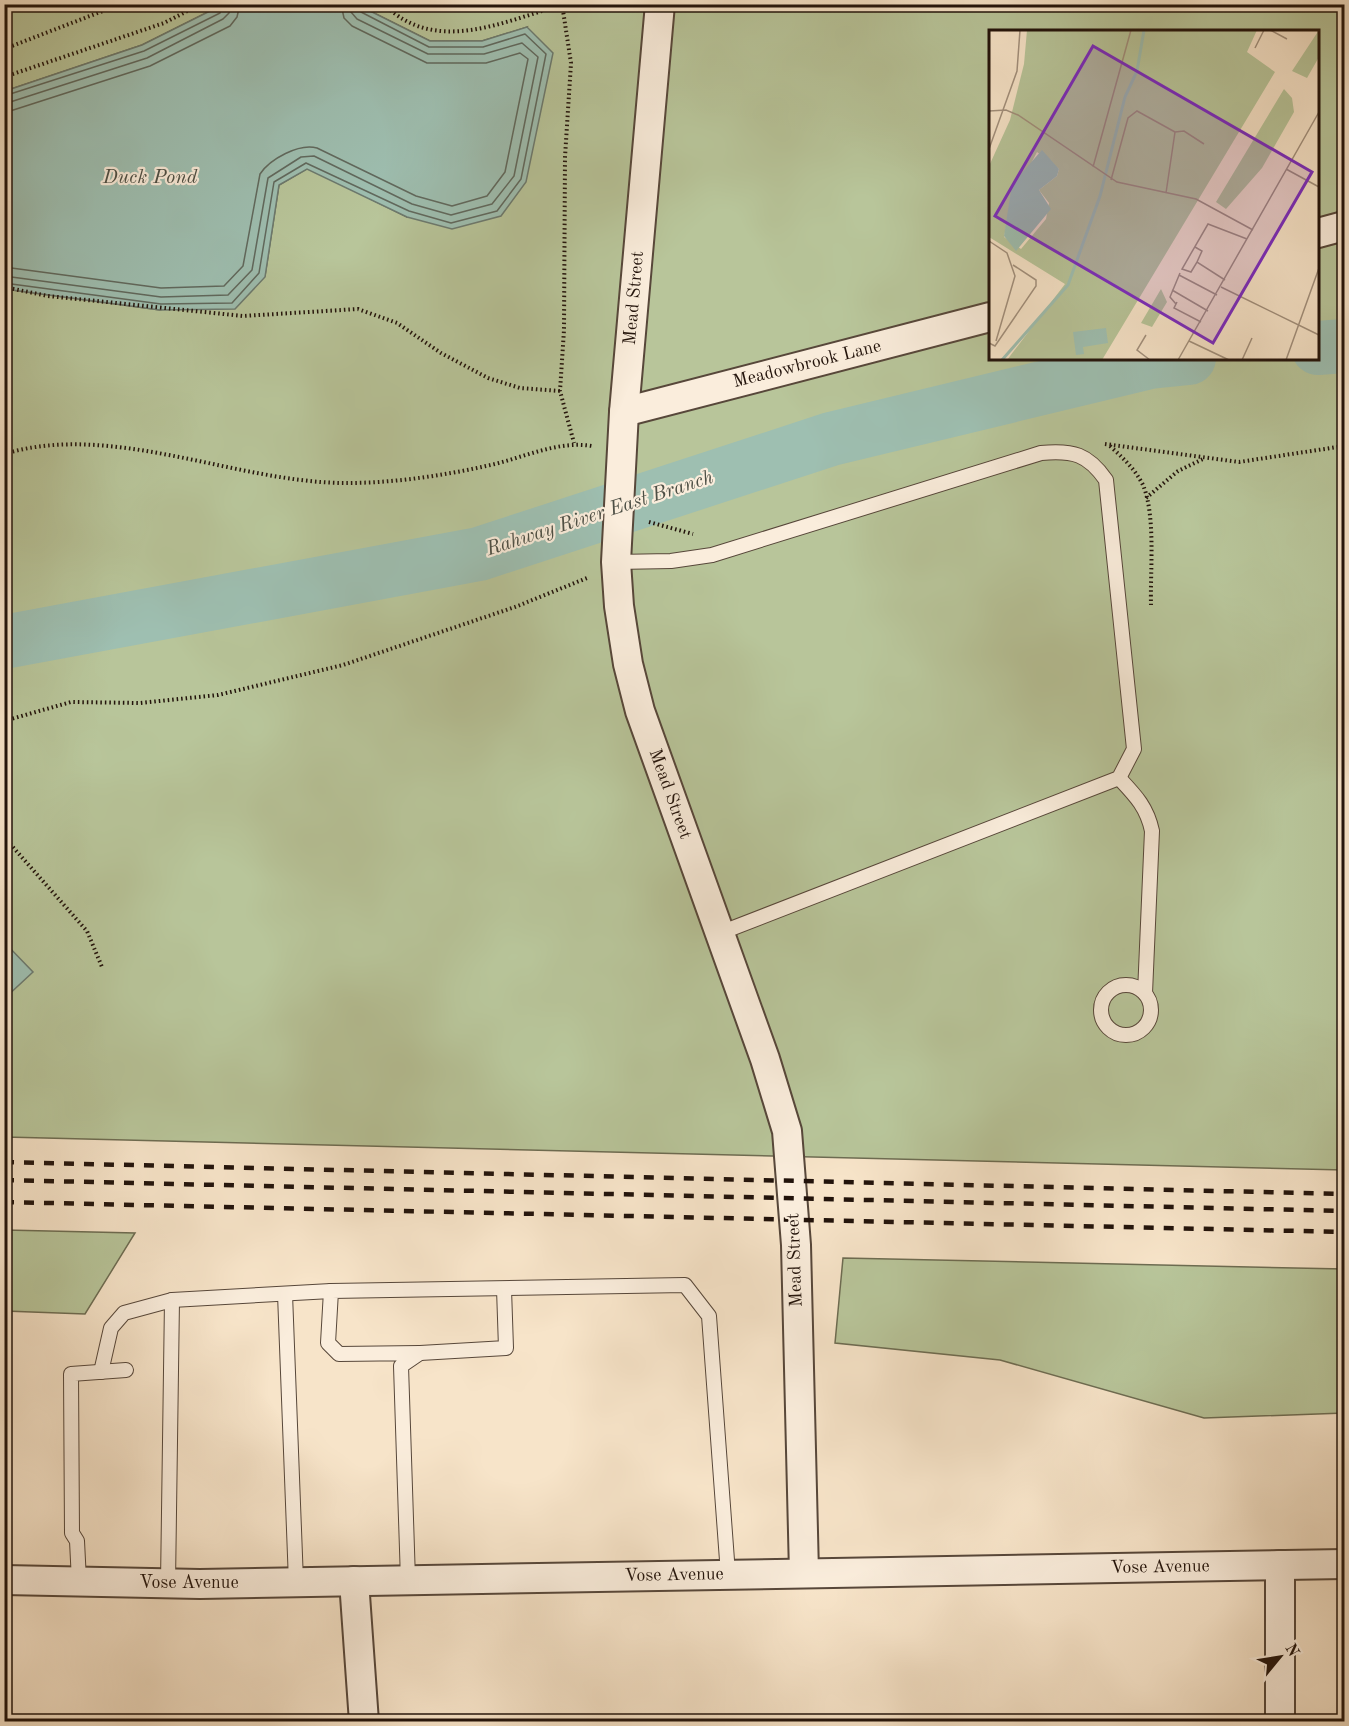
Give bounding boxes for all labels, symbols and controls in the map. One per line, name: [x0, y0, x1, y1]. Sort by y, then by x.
inset map: [989, 30, 1319, 360]
water label: Duck Pond: [102, 168, 198, 188]
street label: Mead Street: [621, 250, 647, 346]
street label: Meadowbrook Lane: [731, 337, 883, 391]
water label: Rahway River East Branch: [483, 468, 716, 561]
street label: Mead Street: [645, 747, 695, 841]
street label: Mead Street: [784, 1213, 806, 1307]
street label: Vose Avenue: [1110, 1557, 1210, 1577]
street label: Vose Avenue: [624, 1565, 724, 1585]
street label: Vose Avenue: [139, 1574, 239, 1592]
north arrow: [1250, 1627, 1310, 1687]
text: N: [1281, 1641, 1302, 1660]

